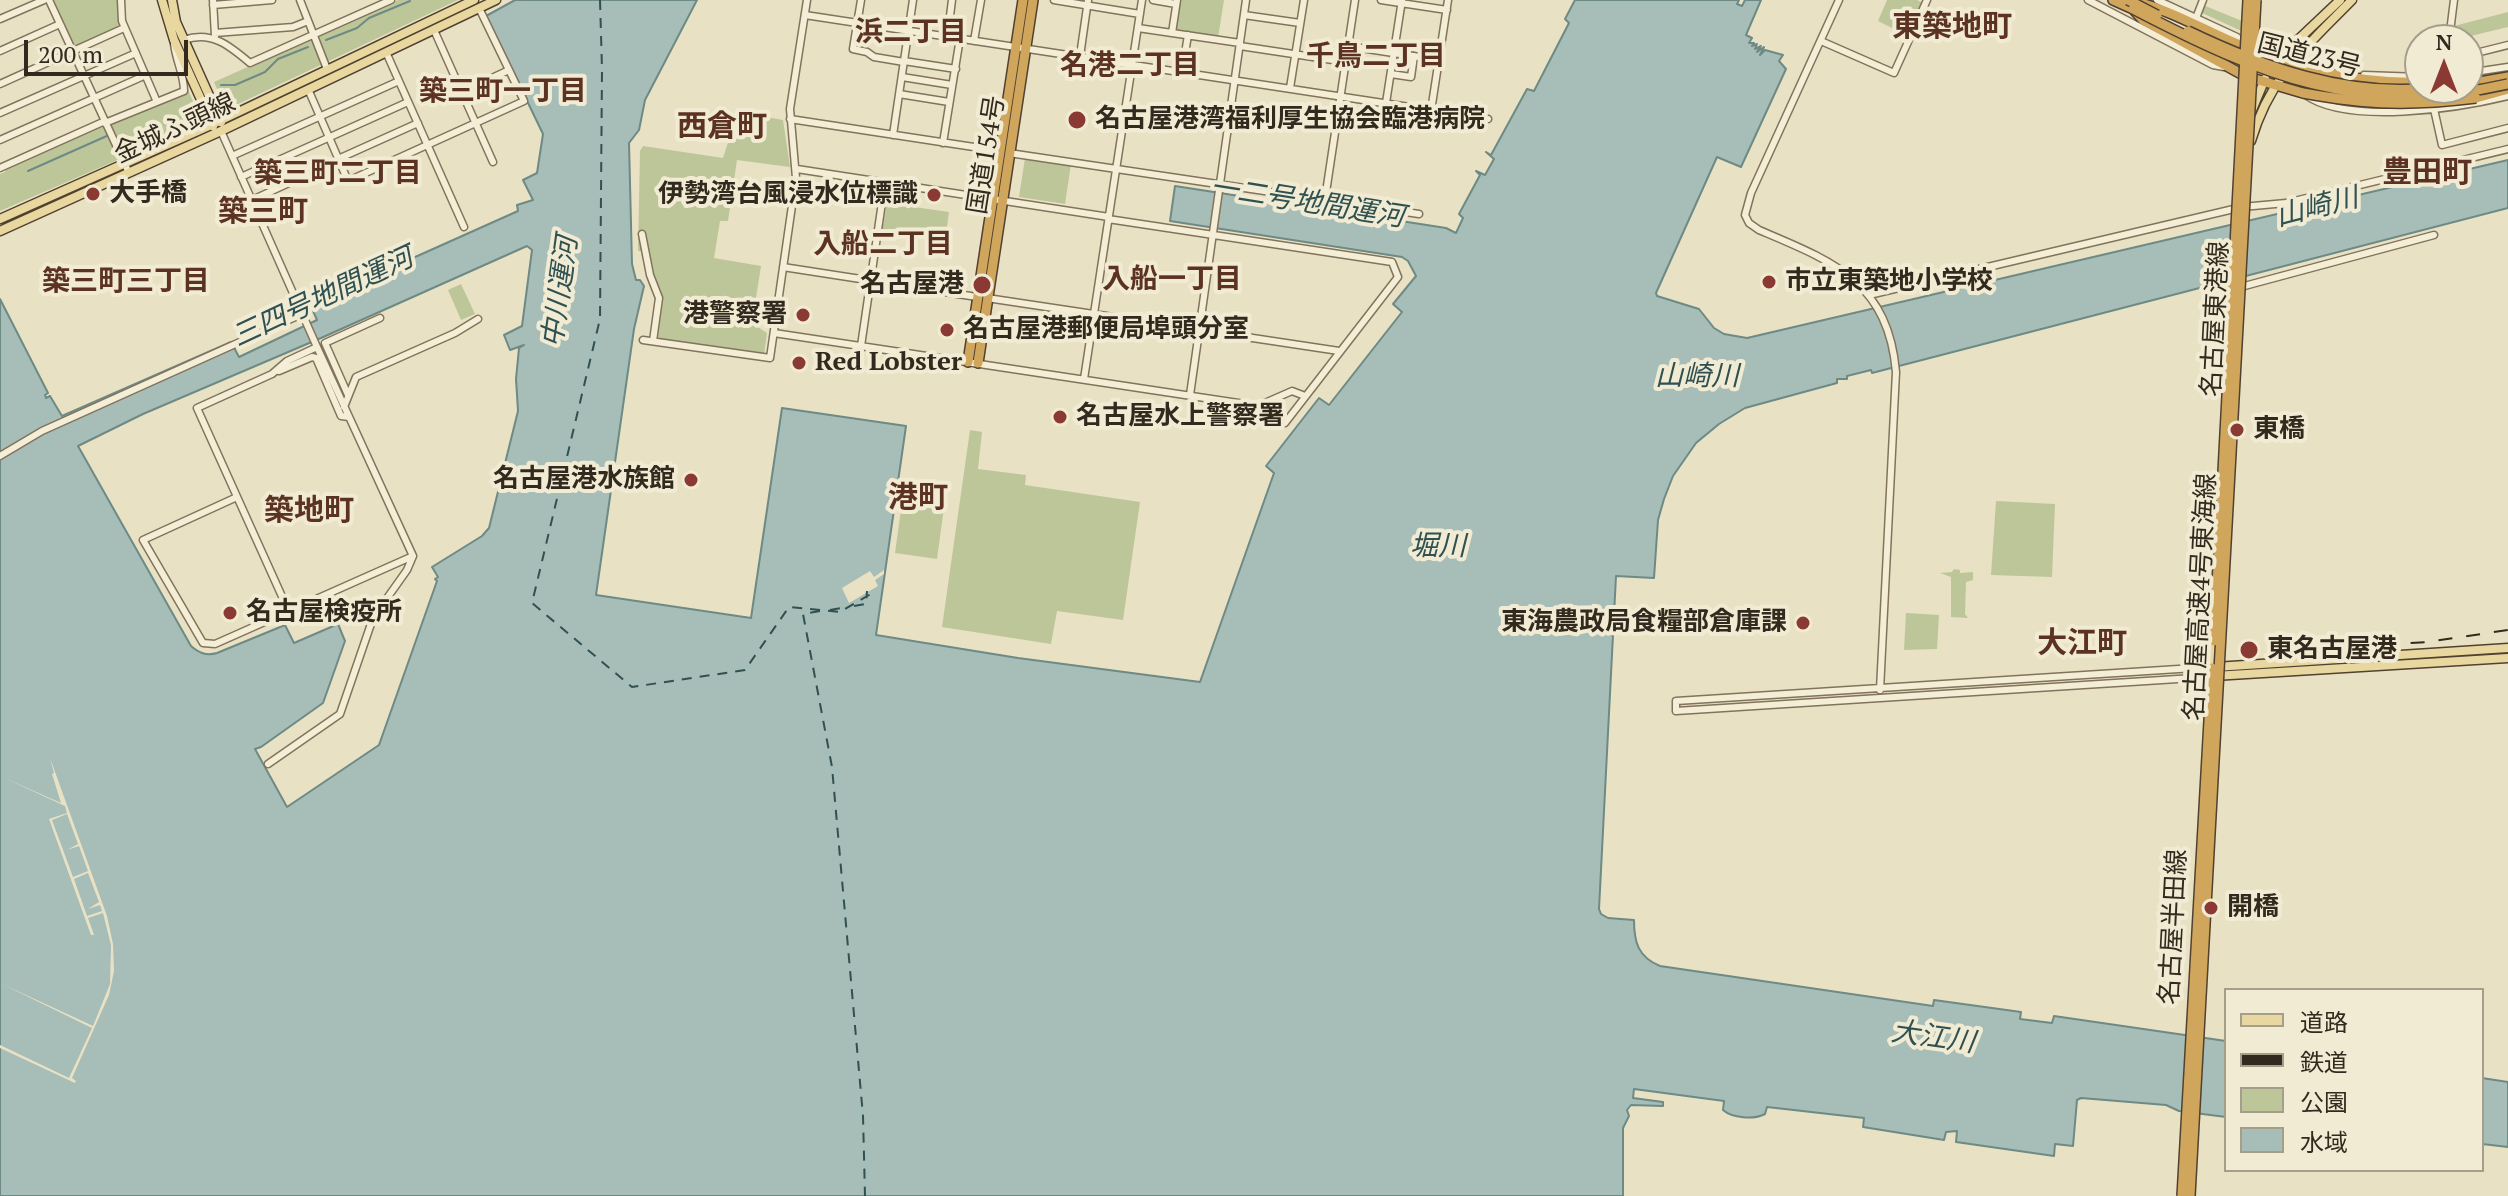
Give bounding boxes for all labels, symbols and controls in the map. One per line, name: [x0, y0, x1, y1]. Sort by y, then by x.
district label: 東築地町: [1892, 9, 2012, 45]
district label: 浜二丁目: [855, 16, 967, 50]
scale bar: [28, 24, 192, 74]
north arrow: [2404, 24, 2484, 104]
text: N: [2436, 27, 2452, 56]
street label: 国道23号: [2254, 28, 2364, 84]
text: 200 m: [38, 38, 103, 70]
district label: 千鳥二丁目: [1306, 40, 1446, 74]
district label: 名港二丁目: [1060, 49, 1200, 83]
district label: 築三町一丁目: [419, 75, 587, 109]
street label: 金城ふ頭線: [109, 87, 241, 171]
street label: 国道154号: [962, 94, 1012, 216]
place label: 名古屋港湾福利厚生協会臨港病院: [1095, 104, 1485, 136]
district label: 西倉町: [677, 109, 767, 145]
marker: 名古屋港湾福利厚生協会臨港病院: [1066, 109, 1088, 131]
district label: 豊田町: [2382, 155, 2472, 191]
district label: 築三町二丁目: [254, 157, 422, 191]
water label: 一二号地間運河: [1208, 171, 1406, 235]
place label: 大手橋: [109, 178, 187, 210]
place label: 伊勢湾台風浸水位標識: [658, 179, 918, 211]
water label: 山崎川: [2272, 182, 2362, 234]
marker: 大手橋: [84, 185, 102, 203]
marker: 伊勢湾台風浸水位標識: [925, 186, 943, 204]
district label: 築三町: [218, 194, 308, 230]
district label: 入船二丁目: [813, 228, 953, 262]
water label: 中川運河: [537, 234, 585, 350]
street label: 名古屋東港線: [2196, 240, 2236, 398]
water label: 三四号地間運河: [227, 241, 419, 355]
district label: 入船一丁目: [1102, 263, 1242, 297]
district label: 築三町三丁目: [42, 265, 210, 299]
place label: 市立東築地小学校: [1785, 266, 1993, 298]
place label: 名古屋港: [860, 269, 964, 301]
marker: 市立東築地小学校: [1760, 273, 1778, 291]
marker: 名古屋港: [971, 274, 993, 296]
place label: 港警察署: [683, 299, 787, 331]
marker: 港警察署: [794, 306, 812, 324]
place label: 名古屋港郵便局埠頭分室: [963, 314, 1249, 346]
marker: 名古屋港郵便局埠頭分室: [938, 321, 956, 339]
place label: Red Lobster: [815, 347, 962, 379]
marker: Red Lobster: [790, 354, 808, 372]
water label: 山崎川: [1655, 360, 1739, 394]
place label: 名古屋水上警察署: [1076, 401, 1284, 433]
marker: 名古屋水上警察署: [1051, 408, 1069, 426]
place label: 東橋: [2253, 414, 2305, 446]
marker: 東橋: [2228, 421, 2246, 439]
place label: 名古屋港水族館: [493, 464, 675, 496]
marker: 名古屋港水族館: [682, 471, 700, 489]
street label: 名古屋高速4号東海線: [2179, 472, 2223, 722]
district label: 港町: [888, 480, 948, 516]
district label: 築地町: [264, 493, 354, 529]
water label: 堀川: [1410, 530, 1466, 564]
place label: 名古屋検疫所: [246, 597, 402, 629]
marker: 名古屋検疫所: [221, 604, 239, 622]
place label: 東海農政局食糧部倉庫課: [1501, 607, 1787, 639]
marker: 東海農政局食糧部倉庫課: [1794, 614, 1812, 632]
district label: 大江町: [2037, 626, 2127, 662]
place label: 東名古屋港: [2267, 634, 2397, 666]
marker: 東名古屋港: [2238, 639, 2260, 661]
street label: 名古屋半田線: [2154, 848, 2194, 1006]
place label: 開橋: [2227, 892, 2279, 924]
marker: 開橋: [2202, 899, 2220, 917]
legend: [2224, 988, 2484, 1172]
text: 道路: [2300, 1006, 2348, 1038]
water label: 大江川: [1889, 1016, 1977, 1060]
text: 鉄道: [2300, 1046, 2348, 1078]
text: 公園: [2300, 1086, 2348, 1118]
text: 水域: [2300, 1126, 2348, 1158]

